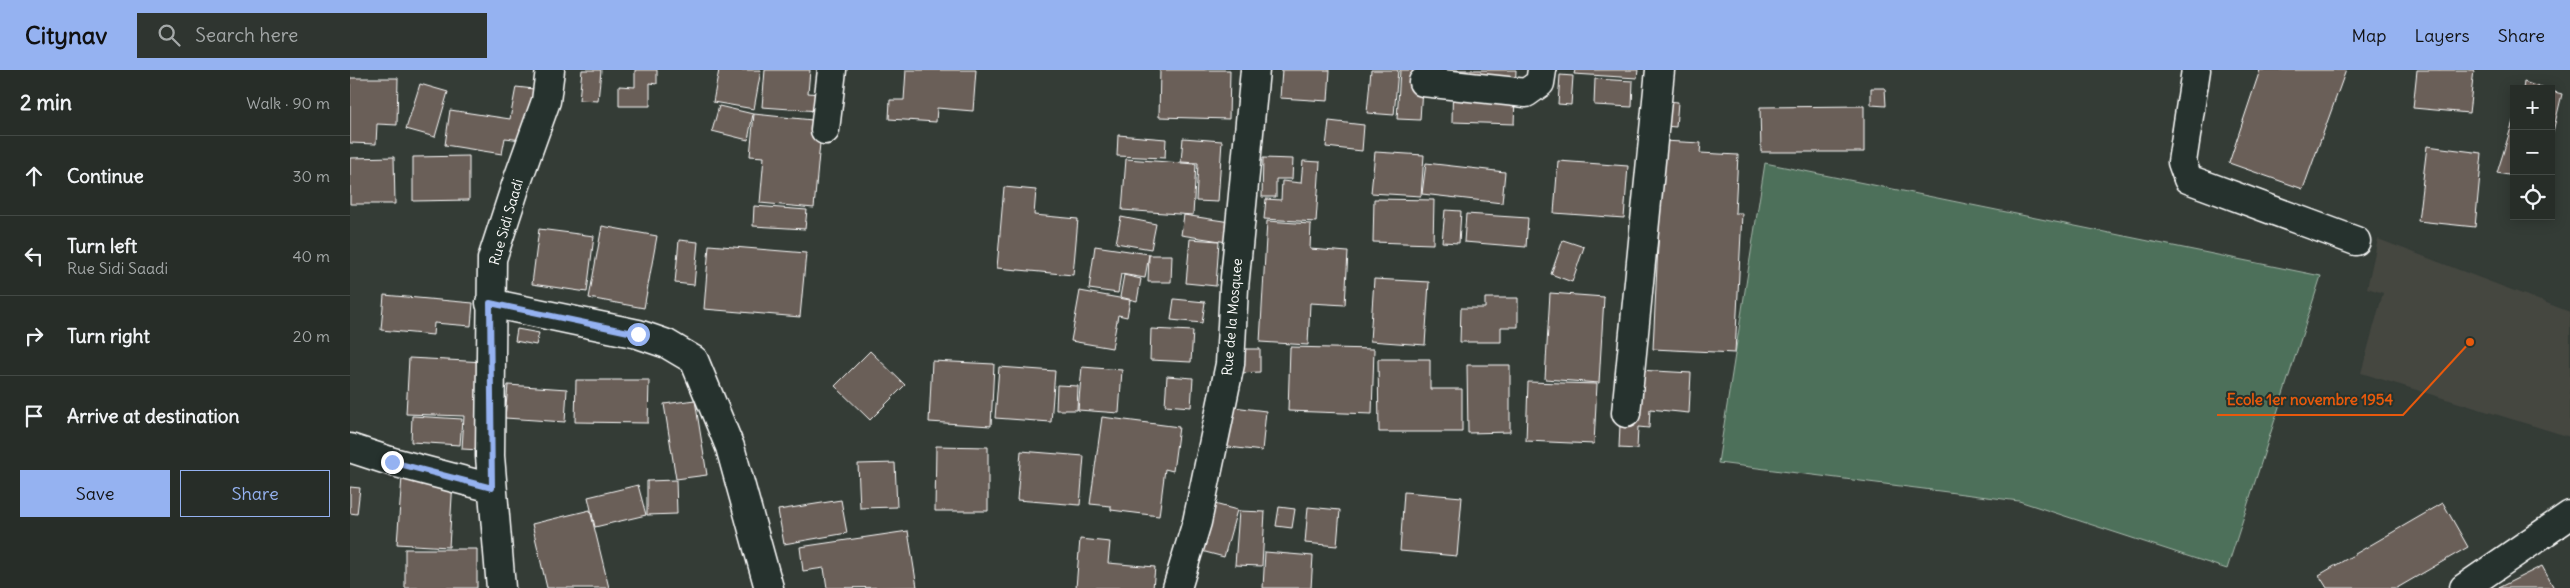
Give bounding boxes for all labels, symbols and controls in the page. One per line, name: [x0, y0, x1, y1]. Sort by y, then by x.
search box: [137, 13, 487, 58]
text: Citynav: [25, 20, 107, 50]
icon: search: [155, 21, 183, 49]
text: Search here: [195, 23, 298, 47]
text: Map: [2351, 24, 2386, 47]
text: Layers: [2414, 24, 2470, 47]
text: Share: [2498, 24, 2545, 47]
map controls: [2510, 85, 2555, 220]
button: +: [2510, 85, 2555, 130]
text: 2 min: [20, 89, 72, 116]
text: Walk · 90 m: [246, 93, 330, 113]
button: −: [2510, 130, 2555, 175]
icon: ahead: [20, 162, 48, 190]
text: Continue: [67, 164, 144, 188]
text: 30 m: [293, 166, 330, 186]
button: locate: [2510, 175, 2555, 220]
street label: Rue Sidi Saadi: [485, 177, 527, 267]
text: Turn left: [67, 234, 137, 258]
icon: left: [20, 242, 48, 270]
text: 40 m: [292, 246, 330, 266]
text: Rue Sidi Saadi: [67, 258, 168, 278]
street label: Rue de la Mosquee: [1218, 258, 1246, 376]
icon: right: [20, 322, 48, 350]
route start: [627, 323, 650, 346]
text: Turn right: [67, 324, 150, 348]
text: 20 m: [293, 326, 330, 346]
callout: Ecole 1er novembre 1954: [2217, 385, 2403, 415]
text: Ecole 1er novembre 1954: [2227, 390, 2393, 409]
icon: arrive: [20, 402, 48, 430]
text: Arrive at destination: [67, 404, 240, 428]
route end: [381, 451, 404, 474]
button: Save: [20, 470, 170, 517]
button: Share: [180, 470, 330, 517]

